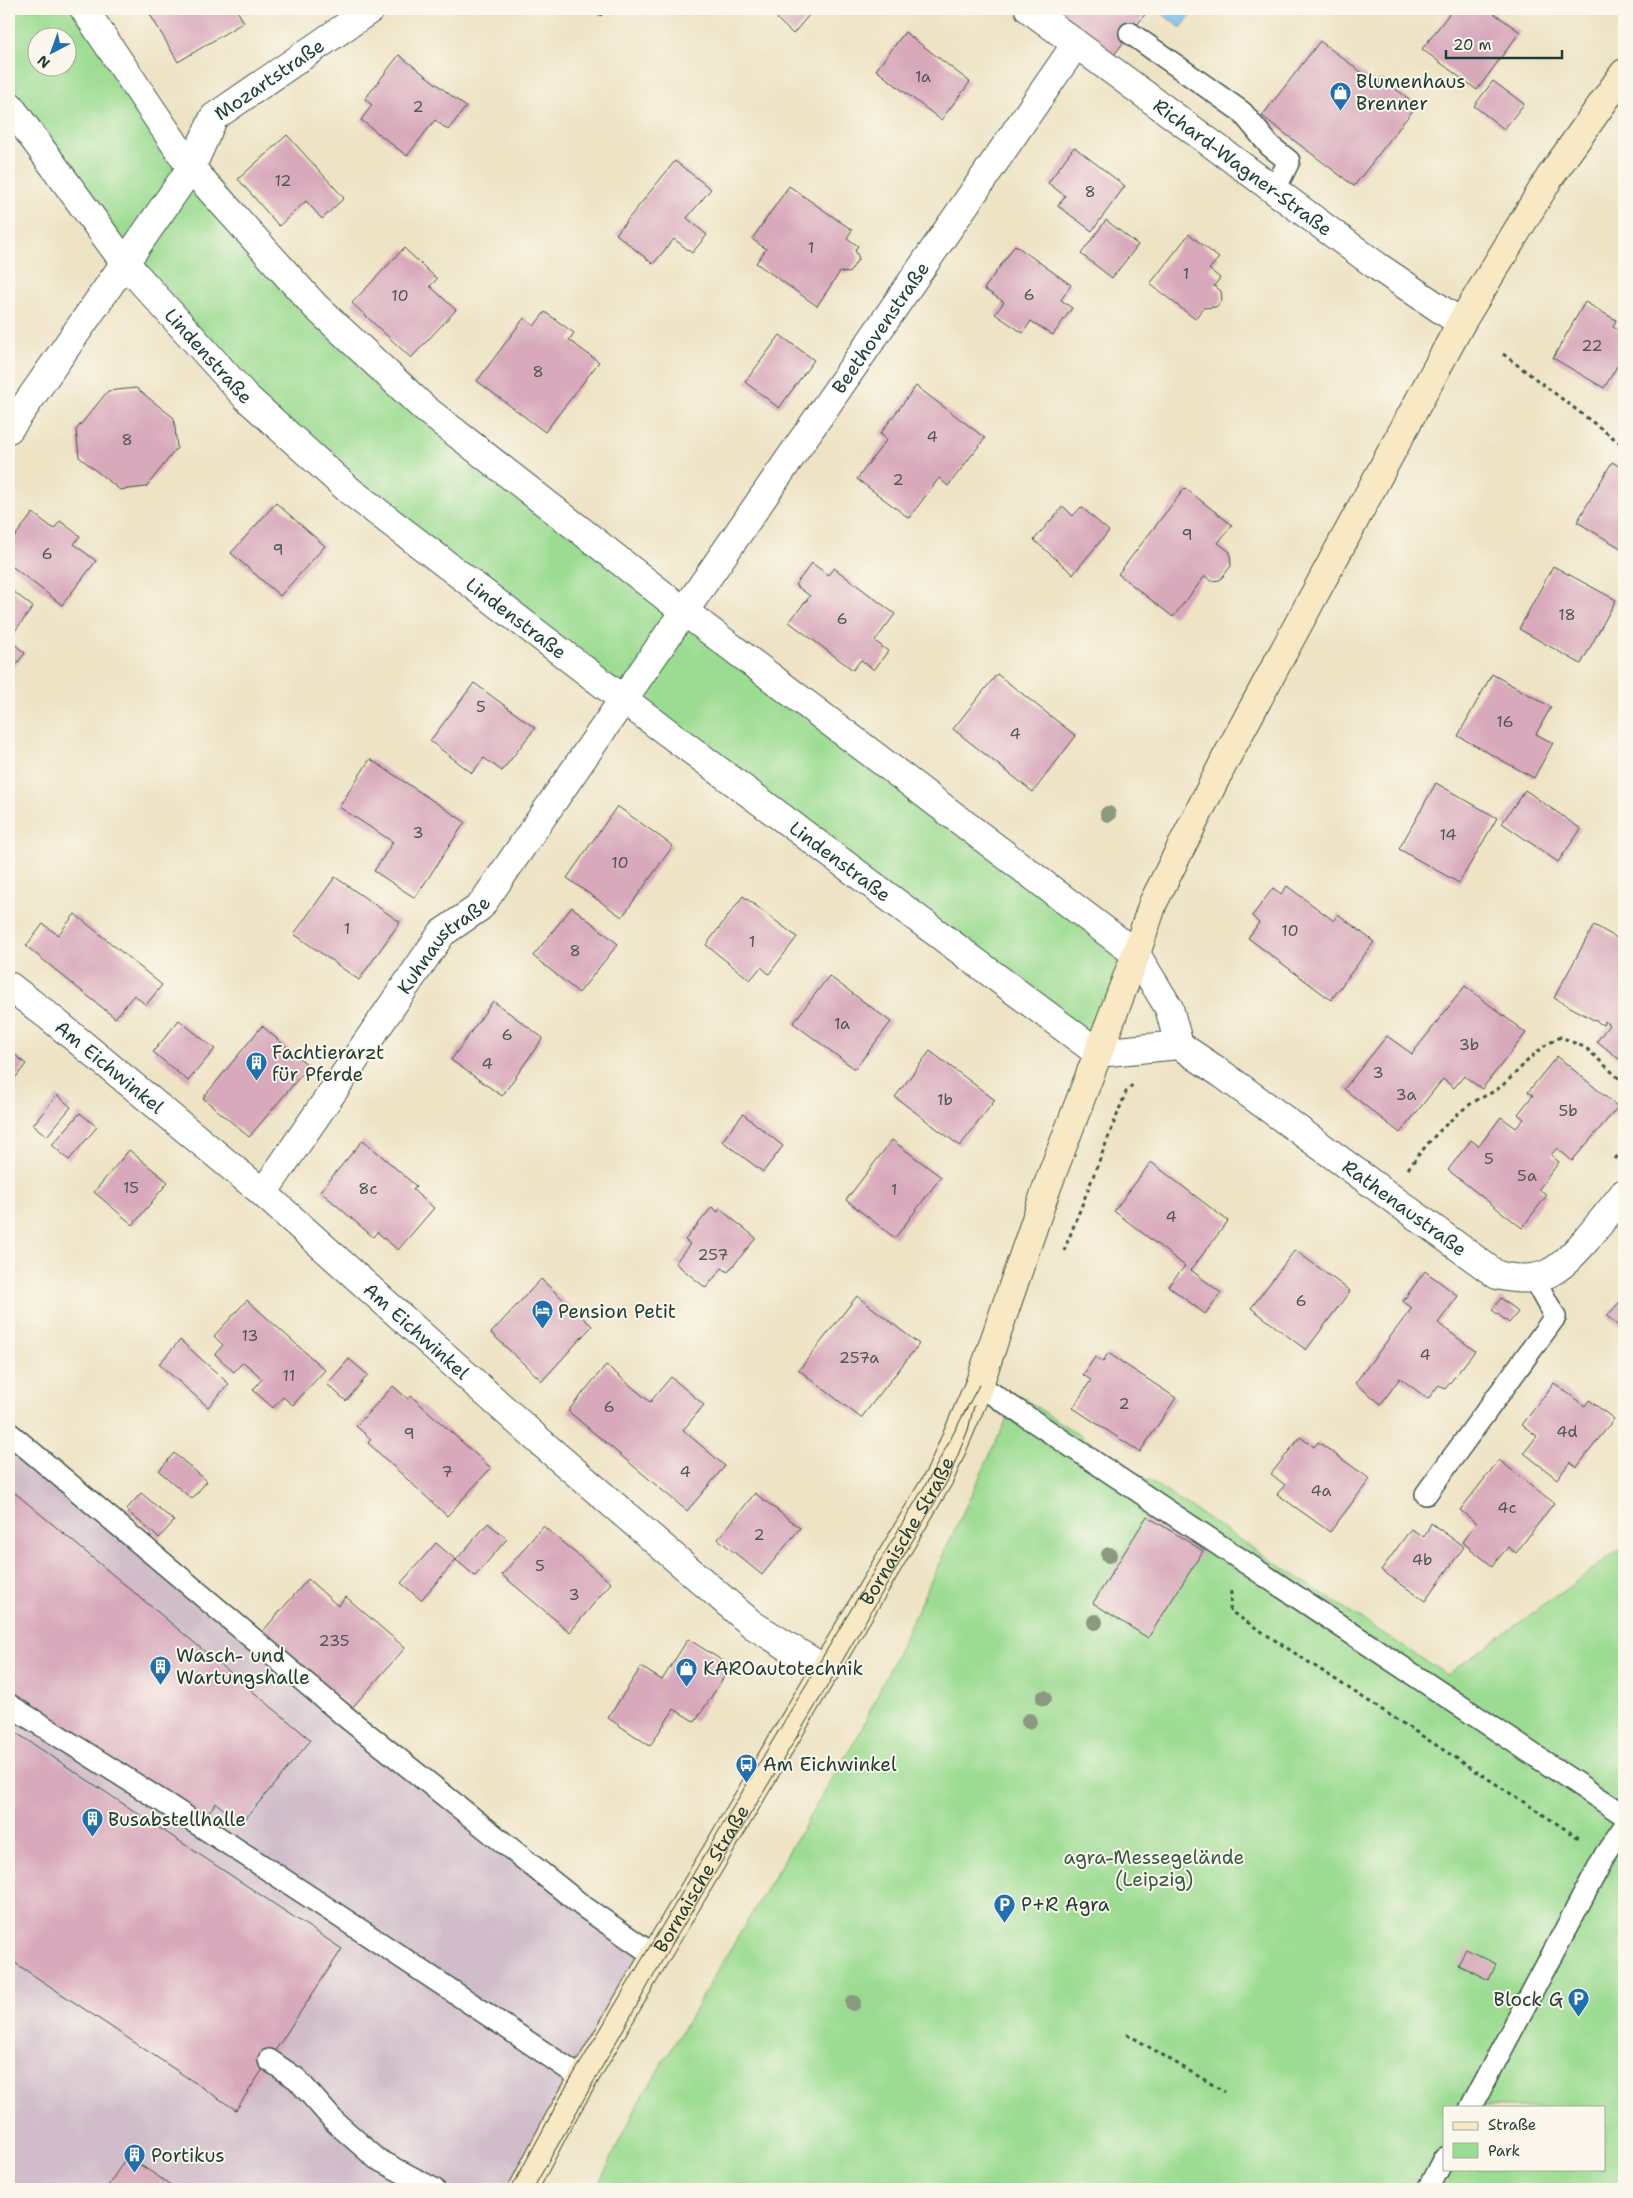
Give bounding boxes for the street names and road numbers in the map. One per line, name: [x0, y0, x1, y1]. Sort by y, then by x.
street label: Mozartstraße: [209, 32, 329, 126]
street label: Richard-Wagner-Straße: [1148, 93, 1338, 241]
street label: Beethovenstraße: [826, 257, 935, 398]
street label: Lindenstraße: [159, 303, 258, 409]
street label: Lindenstraße: [461, 571, 572, 664]
street label: Lindenstraße: [784, 815, 896, 907]
street label: Kuhnaustraße: [391, 892, 496, 999]
street label: Am Eichwinkel: [50, 1014, 169, 1119]
street label: Rathenaustraße: [1338, 1154, 1472, 1261]
street label: Am Eichwinkel: [358, 1277, 475, 1385]
street label: Bornaische Straße: [854, 1453, 959, 1610]
street label: Bornaische Straße: [647, 1800, 755, 1957]

